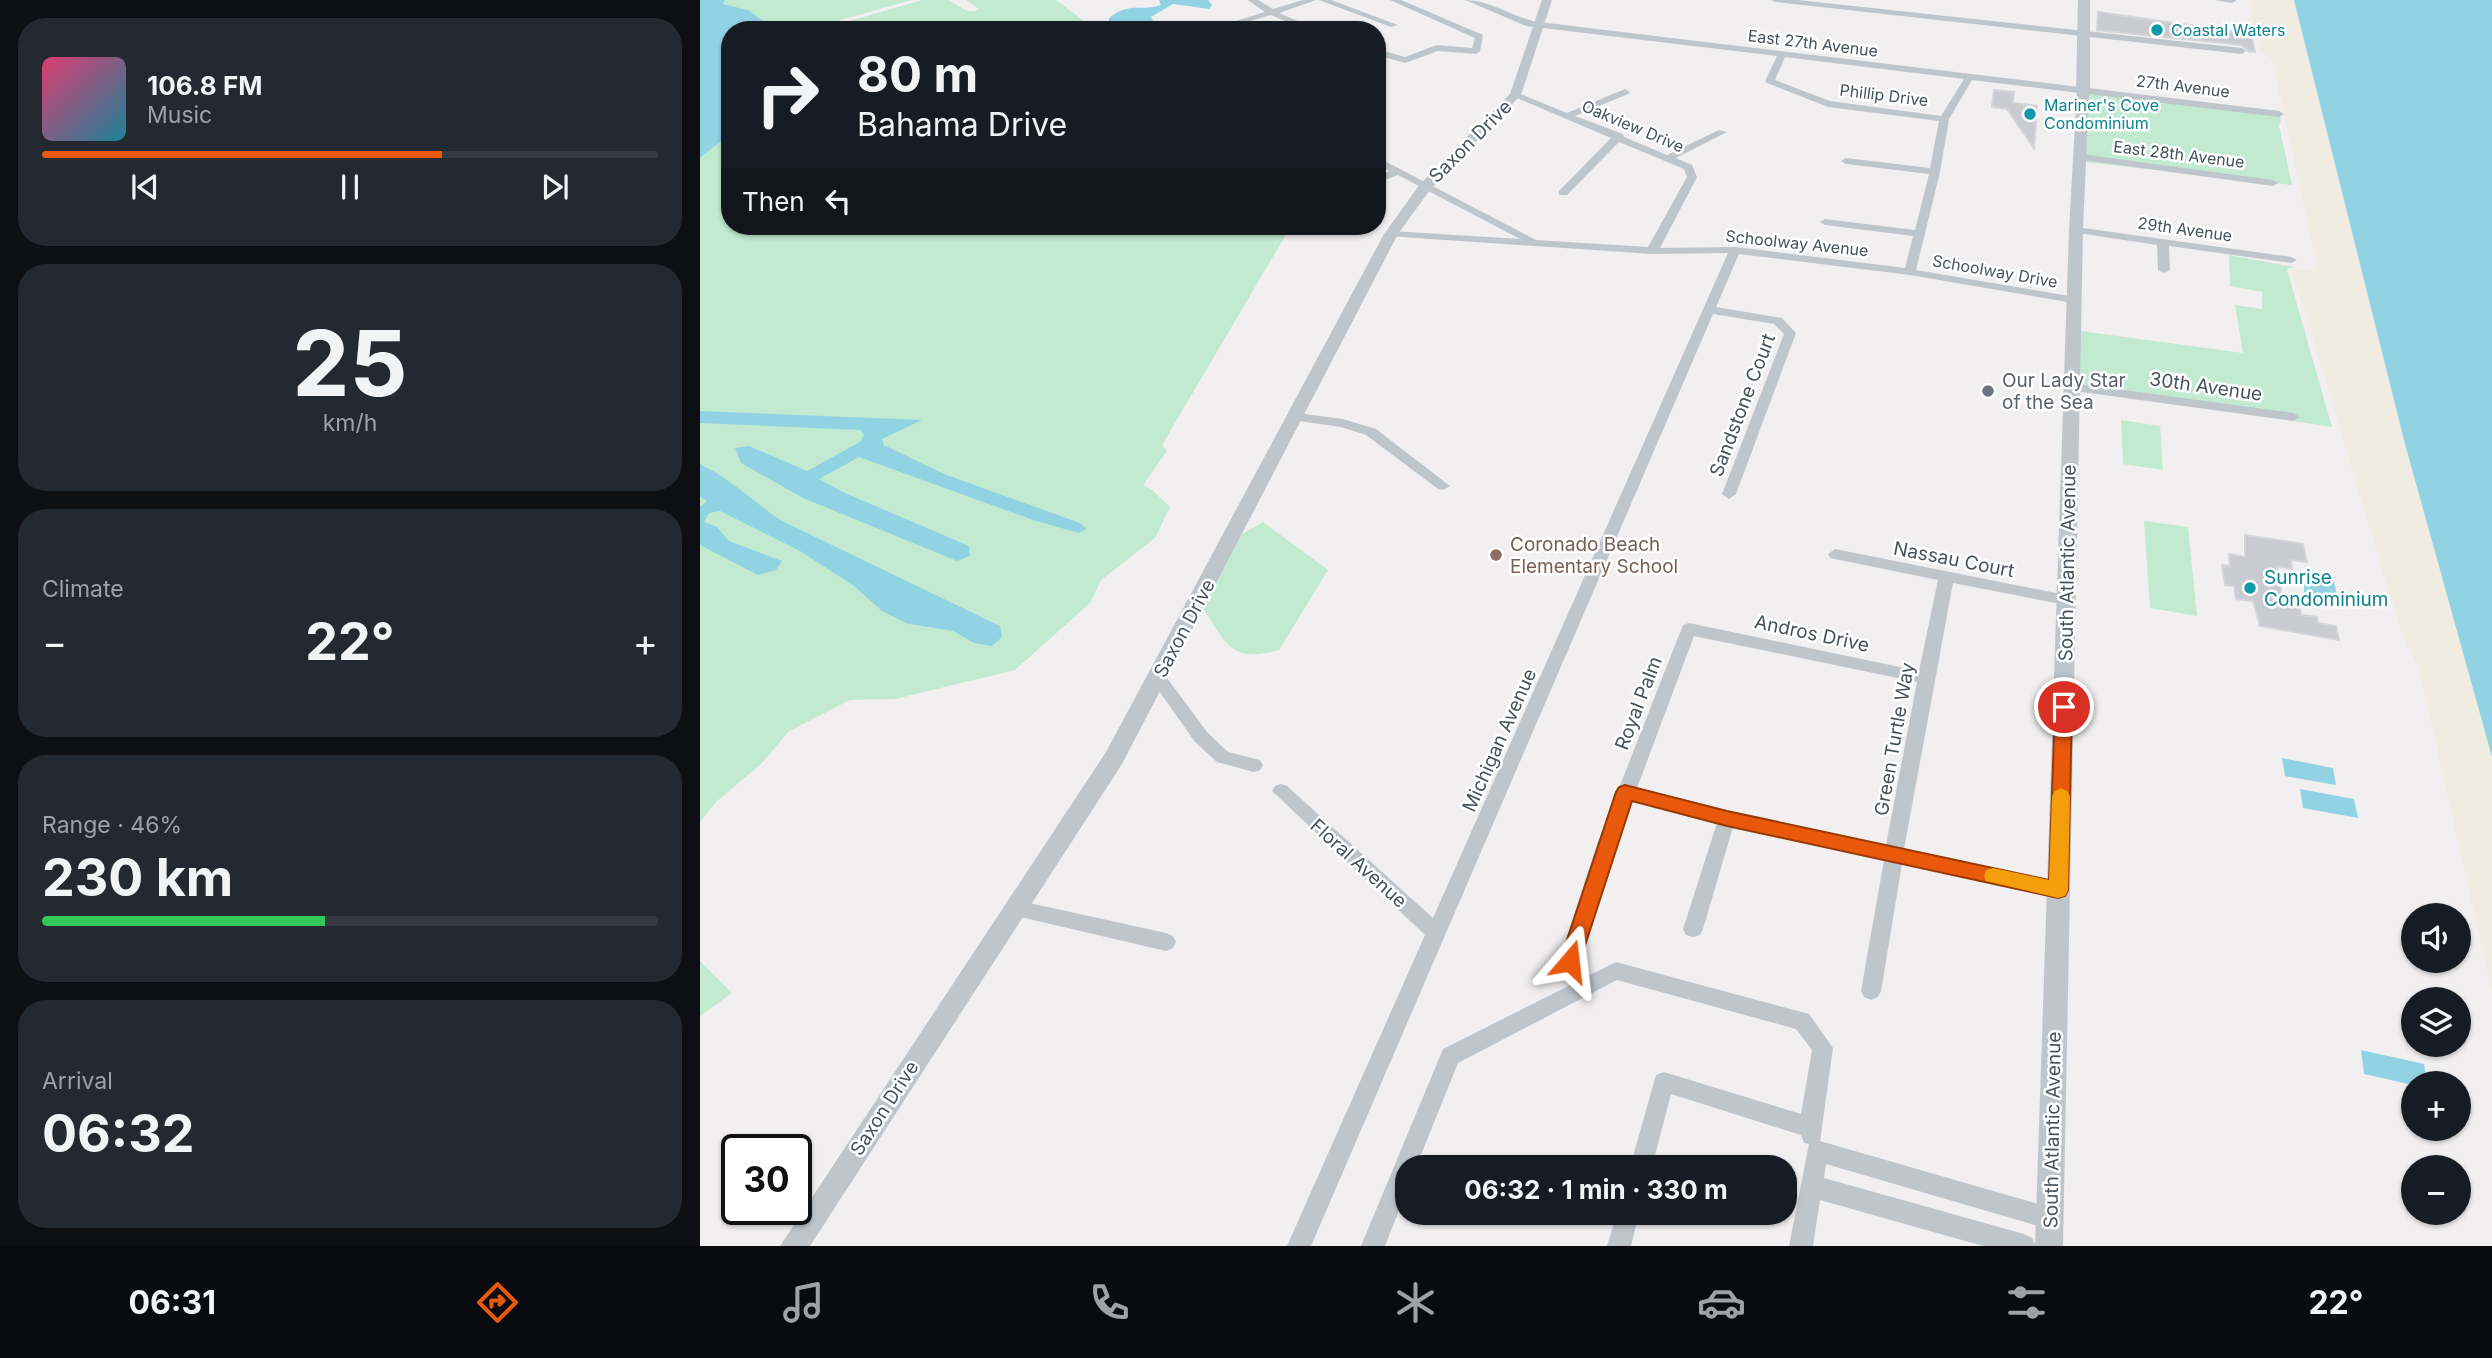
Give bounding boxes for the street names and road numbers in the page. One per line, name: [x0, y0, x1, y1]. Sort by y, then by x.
street label: East 27th Avenue: [1747, 25, 1879, 61]
street label: 27th Avenue: [2135, 70, 2231, 102]
street label: Phillip Drive: [1839, 80, 1929, 110]
street label: Saxon Drive: [1424, 95, 1517, 188]
street label: Oakview Drive: [1579, 95, 1687, 157]
street label: East 28th Avenue: [2112, 136, 2246, 172]
street label: 29th Avenue: [2136, 212, 2234, 246]
street label: Schoolway Avenue: [1725, 226, 1869, 260]
street label: Schoolway Drive: [1931, 250, 2059, 292]
street label: Sandstone Court: [1705, 331, 1780, 480]
street label: 30th Avenue: [2148, 367, 2264, 406]
street label: South Atlantic Avenue: [2054, 464, 2081, 662]
street label: Nassau Court: [1892, 537, 2016, 582]
street label: Saxon Drive: [1149, 575, 1220, 681]
street label: Andros Drive: [1752, 610, 1871, 657]
street label: Royal Palm: [1610, 653, 1667, 753]
street label: Green Turtle Way: [1870, 660, 1919, 818]
street label: Michigan Avenue: [1458, 665, 1541, 815]
street label: Floral Avenue: [1306, 814, 1412, 913]
street label: South Atlantic Avenue: [2039, 1031, 2066, 1229]
street label: Saxon Drive: [845, 1057, 923, 1160]

